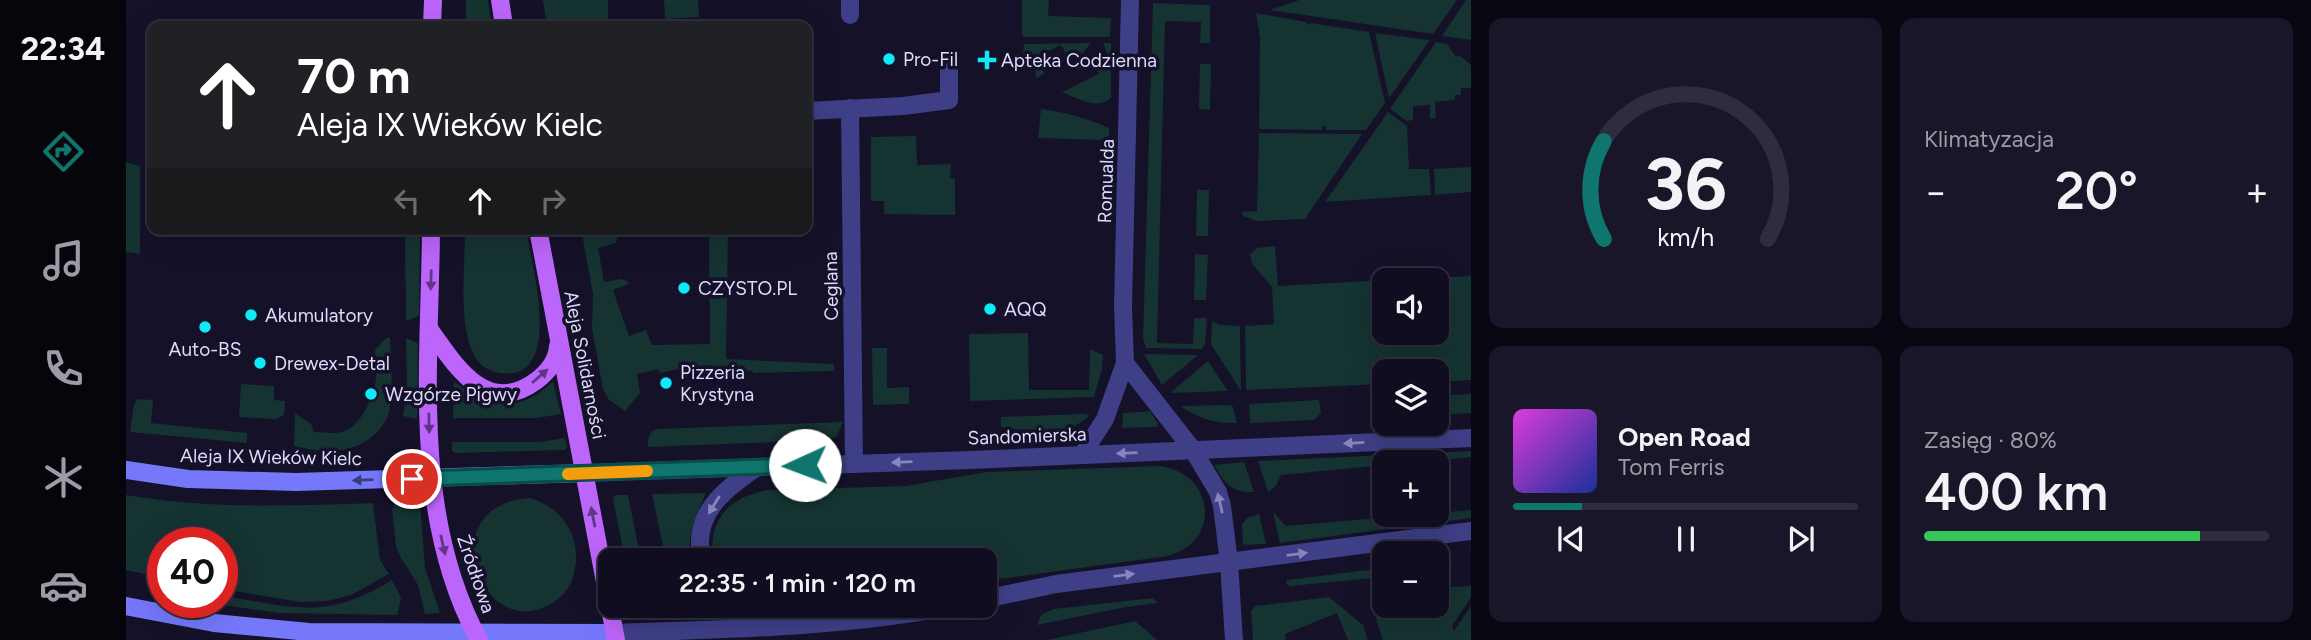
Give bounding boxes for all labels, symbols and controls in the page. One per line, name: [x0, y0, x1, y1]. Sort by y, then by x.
text: 22:34: [21, 30, 105, 68]
text: 70 m: [297, 46, 410, 105]
place label: Pro-Fil: [903, 48, 958, 71]
icon: ahead: [182, 49, 273, 140]
place label: Apteka Codzienna: [1001, 49, 1157, 72]
marker: Pro-Fil: [881, 51, 897, 67]
marker: Apteka Codzienna: [979, 52, 995, 68]
text: Aleja IX Wieków Kielc: [297, 106, 603, 144]
text: Klimatyzacja: [1924, 125, 2054, 153]
icon: directions: [39, 127, 88, 176]
street label: Romualda: [1093, 138, 1119, 224]
text: 36: [1644, 140, 1727, 227]
text: 20°: [2055, 160, 2138, 222]
text: −: [1924, 169, 1948, 215]
text: +: [2245, 169, 2269, 215]
icon: left: [388, 182, 426, 220]
icon: ahead: [461, 182, 499, 220]
icon: right: [534, 182, 572, 220]
text: km/h: [1657, 222, 1714, 252]
icon: music: [39, 236, 88, 285]
street label: Ceglana: [819, 251, 843, 321]
map controls: [1372, 268, 1449, 618]
button: sound: [1372, 268, 1449, 345]
one-way arrow: [425, 269, 436, 291]
place label: CZYSTO.PL: [698, 277, 797, 300]
marker: CZYSTO.PL: [676, 280, 692, 296]
street label: Aleja Solidarności: [559, 289, 611, 441]
place label: AQQ: [1004, 298, 1047, 321]
marker: AQQ: [982, 301, 998, 317]
place label: Akumulatory: [265, 304, 373, 327]
marker: Akumulatory: [243, 307, 259, 323]
marker: Auto-BS: [197, 319, 213, 335]
place label: Auto-BS: [169, 338, 241, 361]
icon: phone: [39, 344, 88, 393]
place label: Drewex-Detal: [274, 352, 390, 375]
marker: Drewex-Detal: [252, 355, 268, 371]
button: layers: [1372, 359, 1449, 436]
place label: Pizzeria Krystyna: [680, 361, 754, 406]
one-way arrow: [531, 368, 549, 384]
marker: Pizzeria Krystyna: [658, 375, 674, 391]
place label: Wzgórze Pigwy: [385, 383, 517, 406]
marker: Wzgórze Pigwy: [363, 386, 379, 402]
one-way arrow: [424, 412, 435, 434]
text: Open Road: [1618, 421, 1751, 453]
street label: Sandomierska: [967, 422, 1087, 450]
text: Zasięg · 80%: [1924, 426, 2057, 454]
position arrow: [768, 428, 842, 502]
one-way arrow: [1343, 438, 1365, 449]
street label: Aleja IX Wieków Kielc: [180, 444, 362, 470]
one-way arrow: [1115, 448, 1137, 459]
pin: [382, 449, 442, 509]
button: +: [1372, 450, 1449, 527]
icon: climate: [39, 453, 88, 502]
text: Tom Ferris: [1618, 453, 1724, 481]
one-way arrow: [891, 456, 913, 468]
icon: arrive: [393, 460, 431, 498]
text: 400 km: [1924, 461, 2108, 523]
one-way arrow: [352, 474, 374, 486]
one-way arrow: [1215, 492, 1226, 514]
one-way arrow: [707, 495, 720, 515]
one-way arrow: [587, 506, 598, 528]
icon: previous: [1552, 520, 1590, 558]
icon: pause: [1667, 520, 1705, 558]
icon: next: [1782, 520, 1820, 558]
speed limit sign: 40: [147, 527, 238, 618]
street label: Źródłowa: [452, 532, 500, 616]
one-way arrow: [438, 534, 449, 556]
button: −: [1372, 541, 1449, 618]
one-way arrow: [1286, 549, 1308, 560]
icon: car: [39, 561, 88, 610]
text: 22:35 · 1 min · 120 m: [679, 567, 916, 599]
one-way arrow: [1113, 570, 1135, 581]

